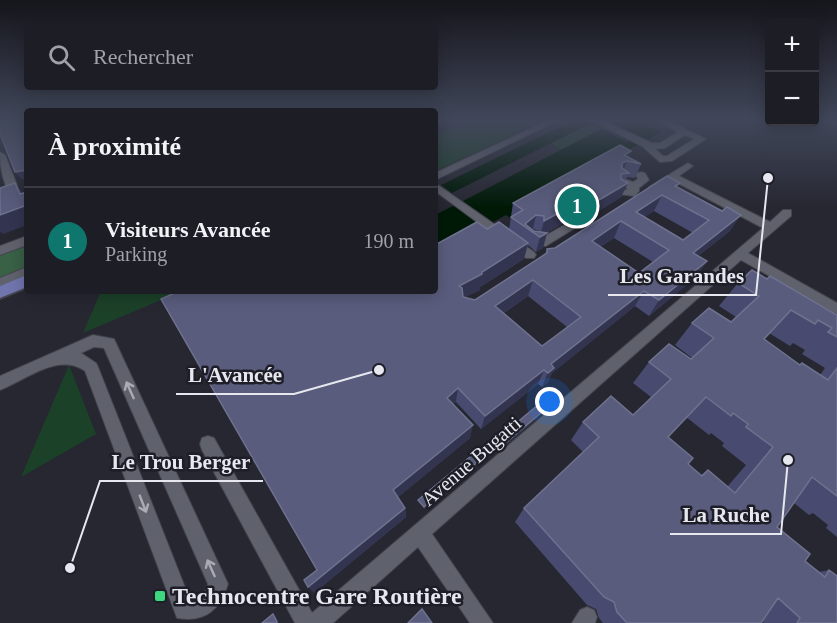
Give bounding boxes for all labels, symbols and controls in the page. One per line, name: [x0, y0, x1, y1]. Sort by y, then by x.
map controls: [765, 18, 819, 126]
button: +: [765, 18, 819, 72]
search box: [24, 24, 438, 90]
icon: search: [45, 41, 78, 74]
text: Rechercher: [93, 44, 193, 69]
button: −: [765, 72, 819, 126]
text: À proximité: [48, 132, 181, 161]
pin: 1: [558, 184, 596, 228]
text: Visiteurs Avancée: [105, 217, 271, 242]
text: 1: [63, 230, 73, 252]
text: 190 m: [363, 230, 414, 252]
text: Parking: [105, 243, 167, 265]
callout: Les Garandes: [608, 256, 756, 295]
text: Les Garandes: [620, 264, 744, 288]
callout: L'Avancée: [176, 355, 294, 394]
text: L'Avancée: [188, 363, 282, 387]
one-way arrow: [124, 382, 136, 400]
your location: [535, 387, 564, 416]
street label: Avenue Bugatti: [417, 412, 526, 511]
callout: Le Trou Berger: [100, 442, 263, 481]
text: Le Trou Berger: [112, 450, 250, 474]
one-way arrow: [138, 494, 149, 513]
callout: La Ruche: [670, 495, 781, 534]
text: La Ruche: [683, 503, 769, 527]
one-way arrow: [204, 559, 216, 577]
place label: Technocentre Gare Routière: [172, 583, 462, 609]
marker: Technocentre Gare Routière: [153, 589, 167, 603]

